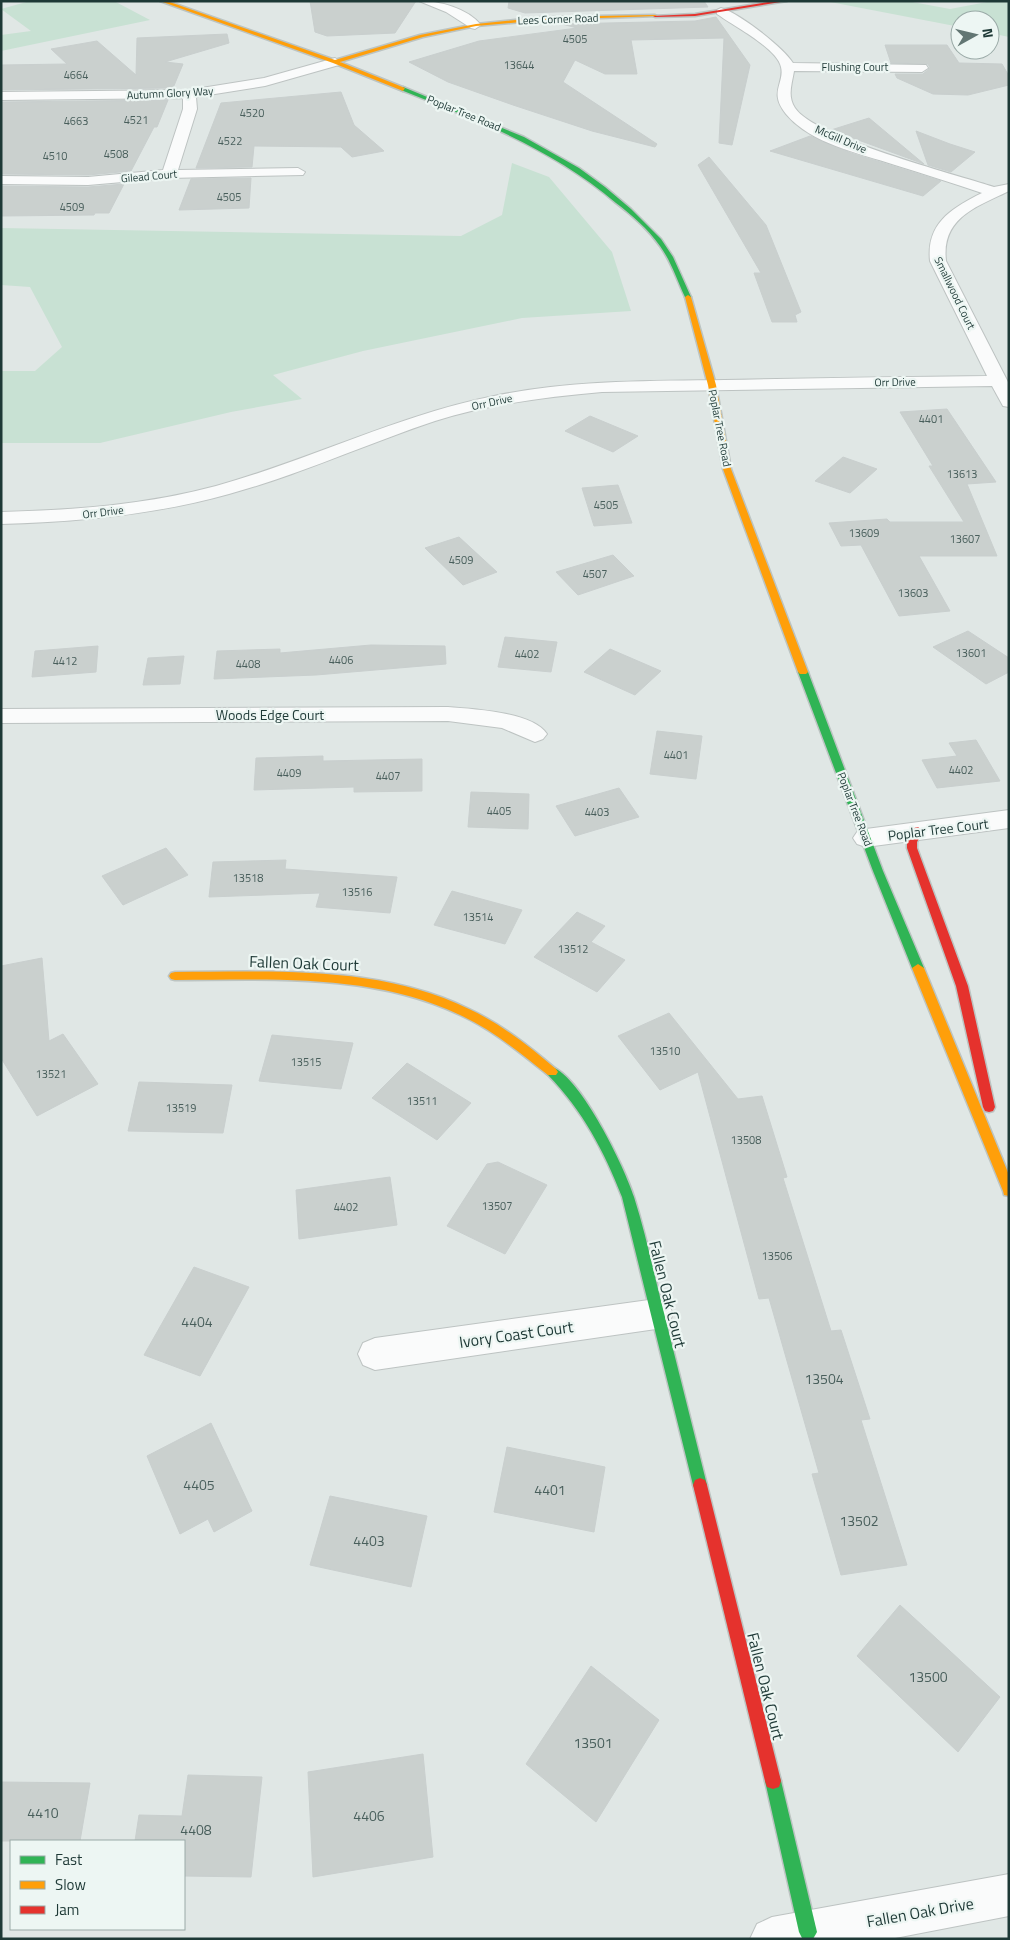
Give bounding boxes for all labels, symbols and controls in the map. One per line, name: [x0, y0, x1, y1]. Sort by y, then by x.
street label: Lees Corner Road: [517, 10, 599, 28]
north arrow: [950, 10, 1000, 60]
text: N: [977, 27, 999, 39]
house number: 4505: [563, 31, 587, 47]
house number: 13644: [504, 57, 534, 73]
street label: Flushing Court: [822, 59, 889, 75]
house number: 4664: [64, 67, 88, 83]
street label: Autumn Glory Way: [126, 83, 214, 103]
street label: Poplar Tree Road: [425, 91, 503, 135]
house number: 4520: [240, 105, 264, 121]
house number: 4521: [124, 112, 148, 128]
house number: 4663: [64, 113, 88, 129]
street label: McGill Drive: [813, 121, 870, 157]
house number: 4522: [218, 133, 242, 149]
house number: 4508: [104, 146, 128, 162]
house number: 4510: [43, 148, 67, 164]
street label: Gilead Court: [120, 166, 178, 186]
house number: 4505: [217, 189, 241, 205]
house number: 4509: [60, 199, 84, 215]
street label: Smallwood Court: [930, 254, 980, 332]
street label: Orr Drive: [874, 374, 916, 390]
street label: Poplar Tree Road: [705, 388, 735, 468]
street label: Orr Drive: [470, 390, 514, 414]
house number: 4401: [919, 411, 943, 427]
house number: 13613: [947, 466, 977, 482]
house number: 4505: [594, 497, 618, 513]
street label: Orr Drive: [81, 501, 125, 522]
house number: 13609: [849, 525, 879, 541]
house number: 13607: [950, 531, 980, 547]
house number: 4509: [449, 552, 473, 568]
house number: 4507: [583, 566, 607, 582]
house number: 13603: [898, 585, 928, 601]
house number: 13601: [956, 645, 986, 661]
house number: 4402: [515, 646, 539, 662]
house number: 4406: [329, 652, 353, 668]
house number: 4412: [53, 653, 77, 669]
house number: 4408: [236, 656, 260, 672]
street label: Woods Edge Court: [216, 704, 324, 725]
house number: 4401: [664, 747, 688, 763]
house number: 4402: [949, 762, 973, 778]
house number: 4409: [277, 765, 301, 781]
house number: 4407: [376, 768, 400, 784]
street label: Poplar Tree Road: [834, 770, 877, 849]
house number: 4405: [487, 803, 511, 819]
house number: 4403: [585, 804, 609, 820]
street label: Poplar Tree Court: [886, 812, 990, 846]
house number: 13518: [233, 870, 263, 886]
house number: 13516: [342, 884, 372, 900]
house number: 13514: [463, 909, 493, 925]
house number: 13512: [558, 941, 588, 957]
street label: Fallen Oak Court: [249, 949, 360, 977]
house number: 13510: [650, 1043, 680, 1059]
house number: 13515: [291, 1054, 321, 1070]
house number: 13521: [36, 1066, 66, 1082]
house number: 13511: [407, 1093, 437, 1109]
house number: 13519: [166, 1100, 196, 1116]
house number: 13508: [731, 1132, 761, 1148]
house number: 13507: [482, 1198, 512, 1214]
house number: 4402: [334, 1199, 358, 1215]
street label: Fallen Oak Court: [643, 1238, 693, 1351]
house number: 13506: [762, 1248, 792, 1264]
house number: 4404: [181, 1311, 213, 1332]
street label: Ivory Coast Court: [457, 1314, 575, 1354]
house number: 13504: [804, 1368, 844, 1389]
house number: 4405: [183, 1474, 215, 1495]
house number: 4401: [534, 1479, 566, 1500]
house number: 13502: [839, 1510, 879, 1531]
house number: 4403: [353, 1530, 385, 1551]
street label: Fallen Oak Court: [741, 1630, 791, 1743]
house number: 13500: [908, 1666, 948, 1687]
house number: 13501: [573, 1732, 613, 1753]
house number: 4410: [27, 1802, 59, 1823]
house number: 4406: [353, 1805, 385, 1826]
house number: 4408: [180, 1819, 212, 1840]
legend: [10, 1840, 185, 1930]
text: Fast: [55, 1848, 83, 1871]
text: Slow: [55, 1873, 86, 1896]
street label: Fallen Oak Drive: [865, 1891, 975, 1933]
text: Jam: [55, 1898, 79, 1921]

